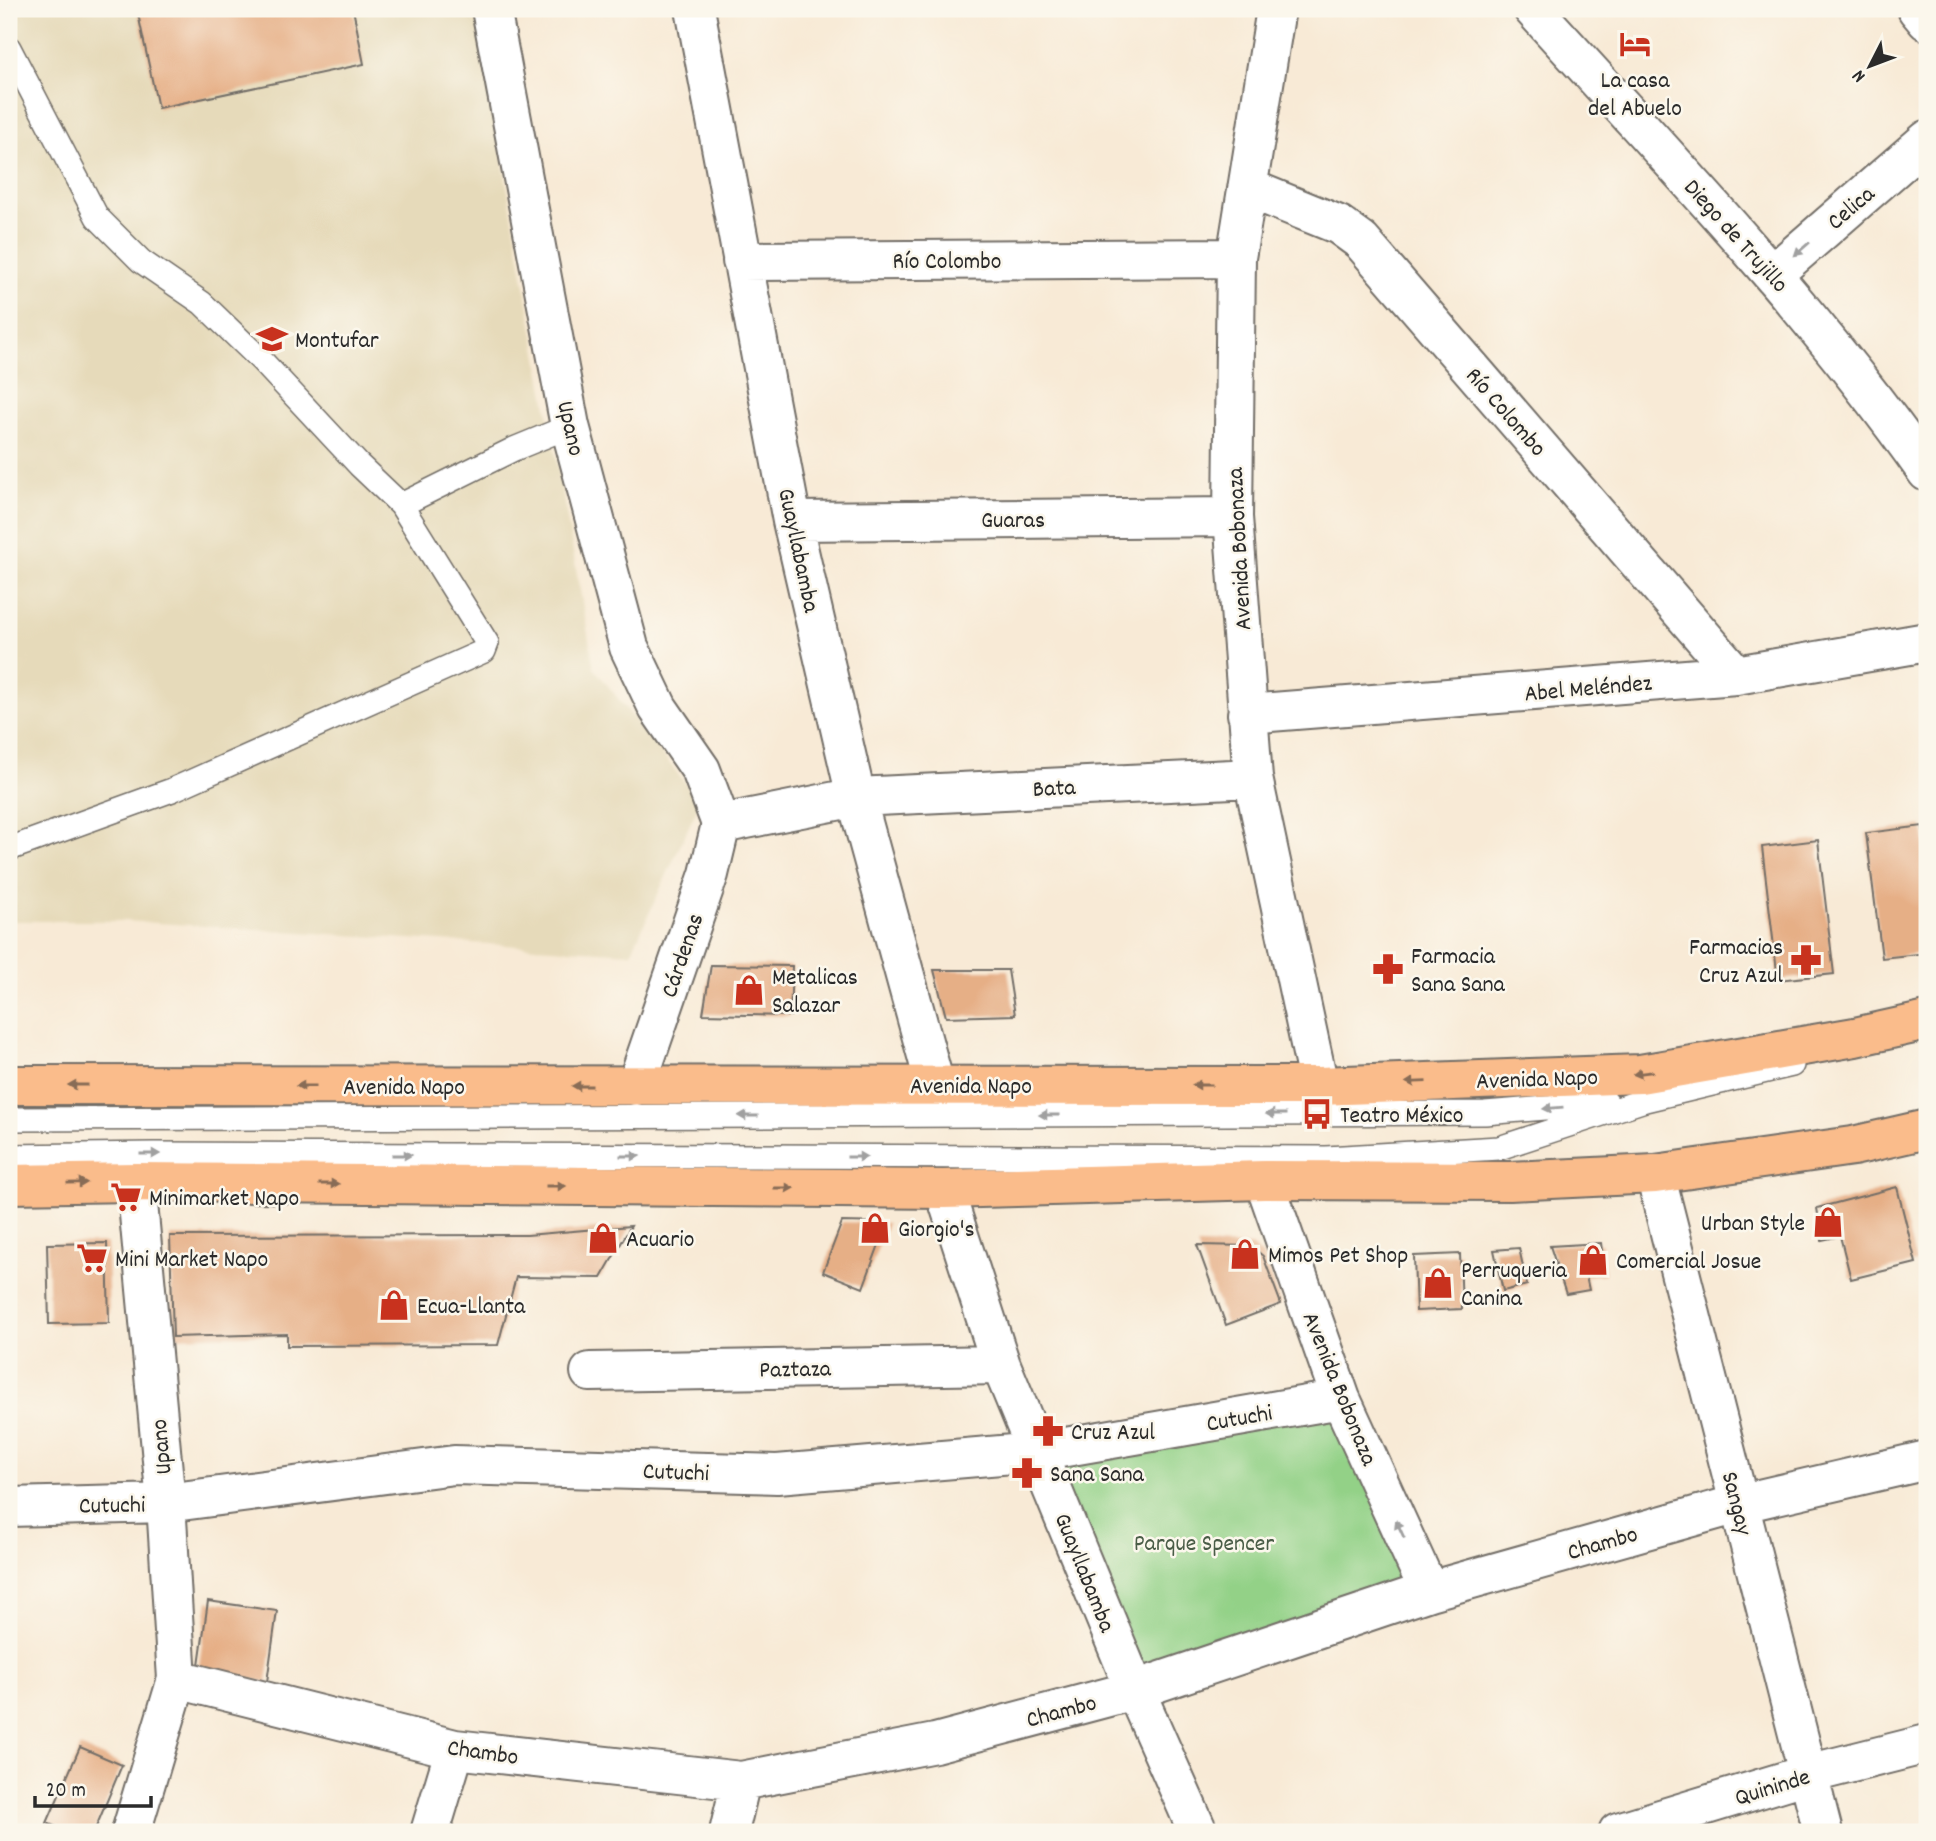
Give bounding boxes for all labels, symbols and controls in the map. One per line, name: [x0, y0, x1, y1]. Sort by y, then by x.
hotel icon: La casa del Abuelo: [1618, 27, 1652, 61]
north arrow: [1834, 32, 1904, 102]
text: N: [1847, 63, 1873, 88]
place label: La casa del Abuelo: [1588, 65, 1682, 127]
street label: Diego de Trujillo: [1674, 173, 1795, 302]
street label: Celica: [1821, 178, 1884, 240]
one-way arrow: [1793, 241, 1810, 256]
street label: Río Colombo: [893, 246, 1001, 280]
school or university icon: Montufar: [255, 322, 289, 356]
place label: Montufar: [295, 325, 379, 359]
street label: Río Colombo: [1456, 361, 1553, 465]
street label: Upano: [546, 398, 592, 460]
street label: Avenida Bobonaza: [1220, 466, 1262, 631]
street label: Guayllabamba: [767, 486, 827, 616]
street label: Guaras: [981, 505, 1045, 539]
street label: Abel Meléndez: [1523, 667, 1653, 713]
street label: Bata: [1032, 772, 1077, 808]
street label: Cárdenas: [654, 909, 714, 1003]
place label: Farmacias Cruz Azul: [1689, 932, 1783, 994]
place label: Farmacia Sana Sana: [1411, 941, 1506, 1003]
pharmacy icon: Farmacias Cruz Azul: [1789, 943, 1823, 977]
pharmacy icon: Farmacia Sana Sana: [1371, 952, 1405, 986]
place label: Metalicas Salazar: [772, 962, 858, 1024]
shop icon: Metalicas Salazar: [732, 973, 766, 1007]
street label: Avenida Napo: [1476, 1062, 1599, 1100]
one-way arrow: [1632, 1067, 1654, 1078]
street label: Avenida Napo: [910, 1071, 1032, 1105]
street label: Avenida Napo: [343, 1072, 465, 1106]
one-way arrow: [1405, 1077, 1427, 1088]
one-way arrow: [67, 1079, 89, 1091]
one-way arrow: [294, 1080, 316, 1092]
one-way arrow: [571, 1080, 593, 1092]
one-way arrow: [1190, 1080, 1212, 1091]
bus stop icon: Teatro México: [1300, 1097, 1334, 1131]
place label: Teatro México: [1340, 1100, 1463, 1134]
one-way arrow: [1541, 1103, 1563, 1114]
one-way arrow: [1265, 1108, 1287, 1120]
one-way arrow: [1038, 1109, 1060, 1121]
one-way arrow: [737, 1110, 759, 1122]
one-way arrow: [140, 1148, 162, 1160]
one-way arrow: [392, 1149, 414, 1161]
one-way arrow: [619, 1150, 641, 1162]
one-way arrow: [847, 1151, 869, 1163]
one-way arrow: [66, 1177, 88, 1189]
one-way arrow: [318, 1178, 340, 1190]
supermarket icon: Minimarket Napo: [109, 1180, 143, 1214]
one-way arrow: [546, 1180, 568, 1192]
one-way arrow: [773, 1182, 795, 1194]
place label: Minimarket Napo: [149, 1183, 299, 1217]
shop icon: Urban Style: [1811, 1205, 1845, 1239]
place label: Urban Style: [1701, 1208, 1805, 1242]
shop icon: Giorgio's: [858, 1211, 892, 1245]
place label: Giorgio's: [898, 1214, 975, 1248]
shop icon: Acuario: [586, 1221, 620, 1255]
place label: Acuario: [626, 1224, 694, 1258]
shop icon: Mimos Pet Shop: [1228, 1237, 1262, 1271]
place label: Mimos Pet Shop: [1268, 1240, 1408, 1274]
supermarket icon: Mini Market Napo: [75, 1241, 109, 1275]
shop icon: Comercial Josue: [1576, 1243, 1610, 1277]
place label: Mini Market Napo: [115, 1244, 268, 1278]
place label: Comercial Josue: [1616, 1246, 1761, 1280]
place label: Perruqueria Canina: [1461, 1255, 1567, 1317]
shop icon: Perruqueria Canina: [1421, 1266, 1455, 1300]
shop icon: Ecua-Llanta: [377, 1288, 411, 1322]
place label: Ecua-Llanta: [417, 1291, 526, 1325]
street label: Avenida Bobonaza: [1292, 1307, 1385, 1472]
street label: Paztaza: [759, 1353, 832, 1389]
street label: Cutuchi: [1204, 1397, 1275, 1442]
pharmacy icon: Cruz Azul: [1031, 1414, 1065, 1448]
place label: Cruz Azul: [1071, 1417, 1155, 1451]
street label: Upano: [144, 1418, 182, 1476]
street label: Cutuchi: [642, 1456, 710, 1492]
pharmacy icon: Sana Sana: [1010, 1456, 1044, 1490]
place label: Sana Sana: [1050, 1459, 1145, 1493]
street label: Sangay: [1711, 1468, 1760, 1540]
street label: Cutuchi: [79, 1489, 146, 1525]
street label: Guayllabamba: [1044, 1508, 1123, 1639]
one-way arrow: [1394, 1519, 1406, 1539]
street label: Chambo: [1564, 1519, 1642, 1571]
park label: Parque Spencer: [1134, 1528, 1274, 1562]
street label: Chambo: [1023, 1687, 1101, 1739]
street label: Chambo: [445, 1732, 520, 1776]
street label: Quininde: [1731, 1761, 1815, 1816]
scale bar: [35, 1764, 150, 1808]
text: 20 m: [46, 1777, 86, 1807]

